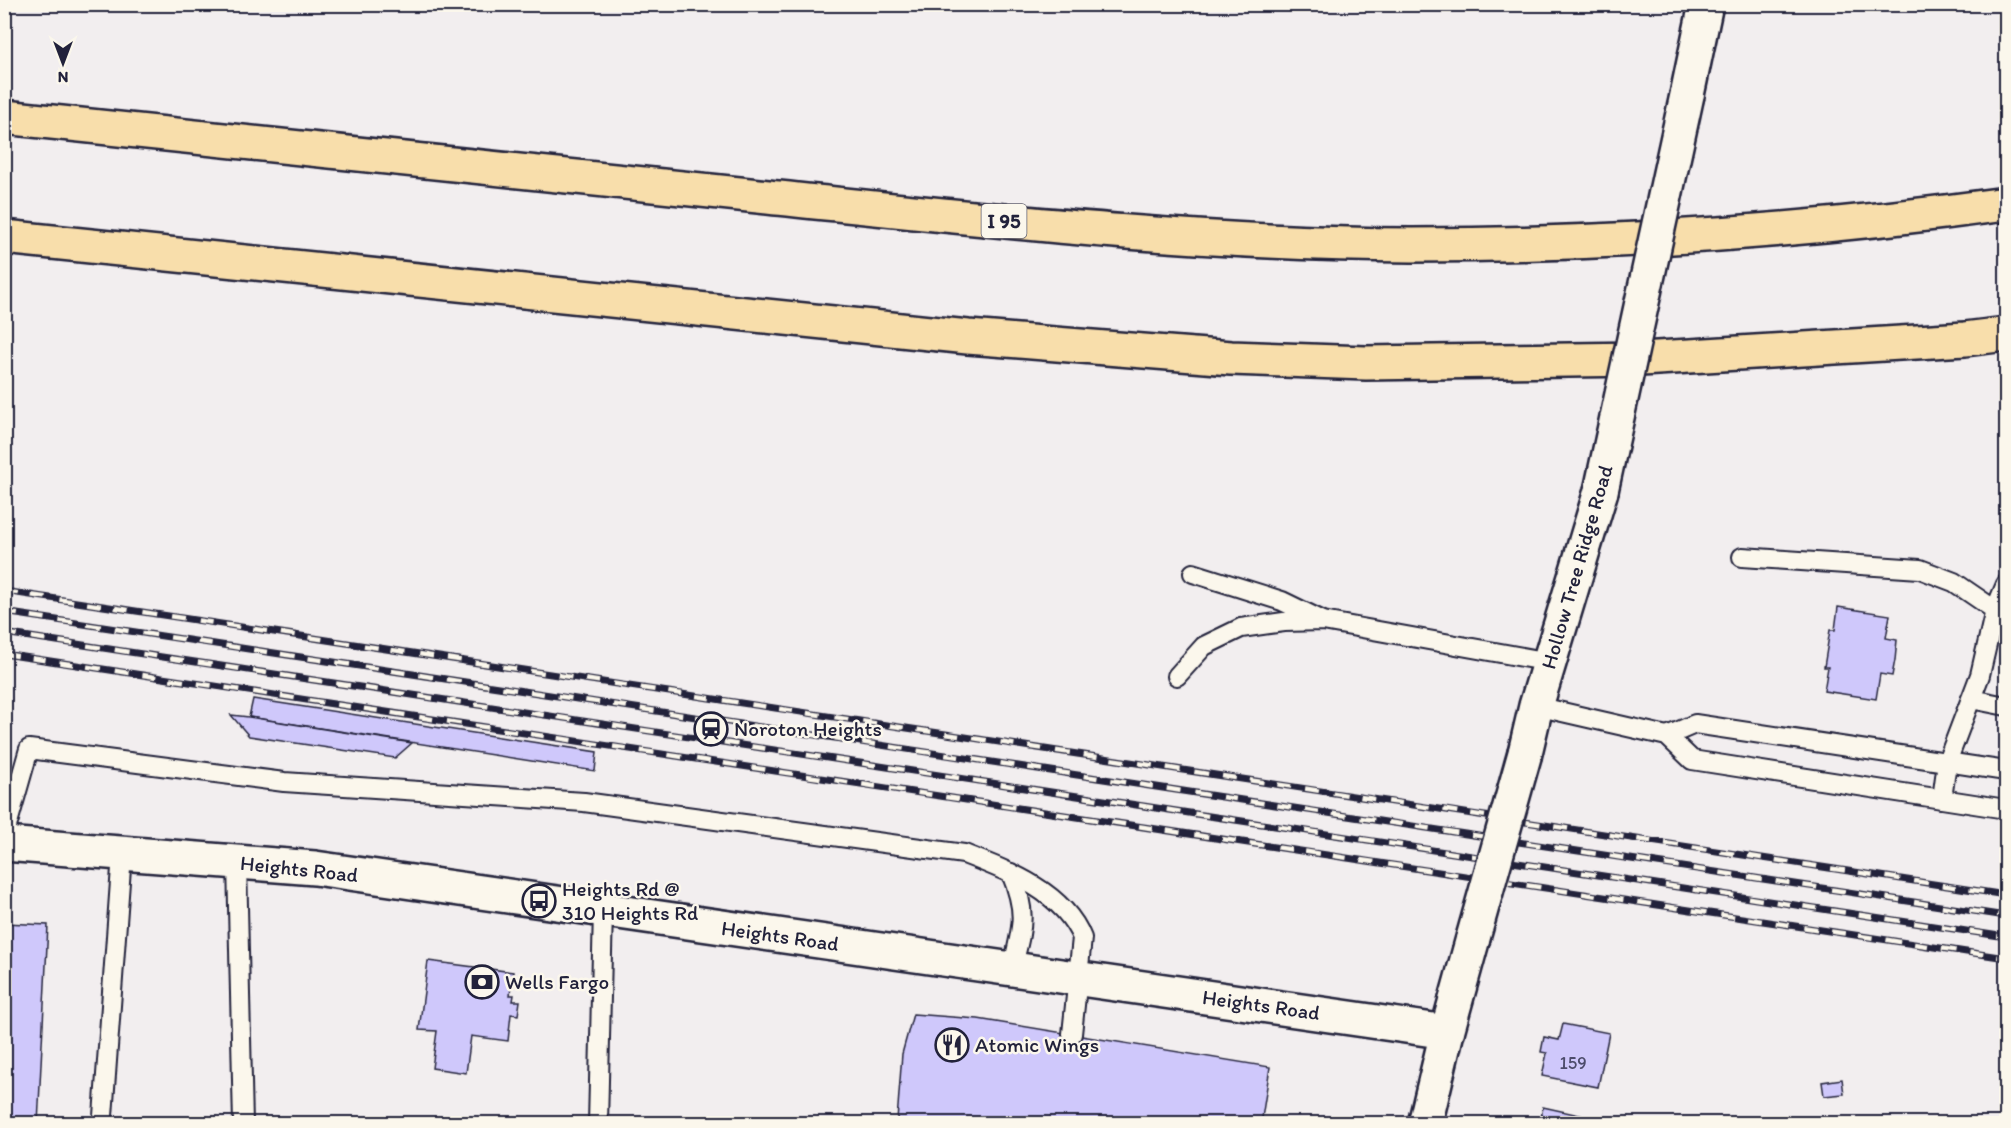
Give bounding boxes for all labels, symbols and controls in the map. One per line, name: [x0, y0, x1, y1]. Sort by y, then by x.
north arrow: [33, 33, 93, 93]
text: N: [58, 68, 68, 87]
road number: I 95: [982, 204, 1026, 238]
street label: Hollow Tree Ridge Road: [1535, 462, 1618, 672]
station icon: Noroton Heights: [693, 711, 729, 747]
place label: Noroton Heights: [734, 716, 882, 741]
street label: Heights Road: [239, 850, 359, 887]
place label: Heights Rd @ 310 Heights Rd: [562, 876, 698, 925]
bus stop icon: Heights Rd @ 310 Heights Rd: [521, 883, 557, 919]
street label: Heights Road: [720, 915, 840, 956]
bank icon: Wells Fargo: [464, 964, 500, 1000]
place label: Wells Fargo: [505, 969, 609, 994]
street label: Heights Road: [1201, 984, 1321, 1025]
restaurant icon: Atomic Wings: [934, 1027, 970, 1063]
place label: Atomic Wings: [975, 1032, 1099, 1057]
house number: 159: [1559, 1052, 1587, 1074]

